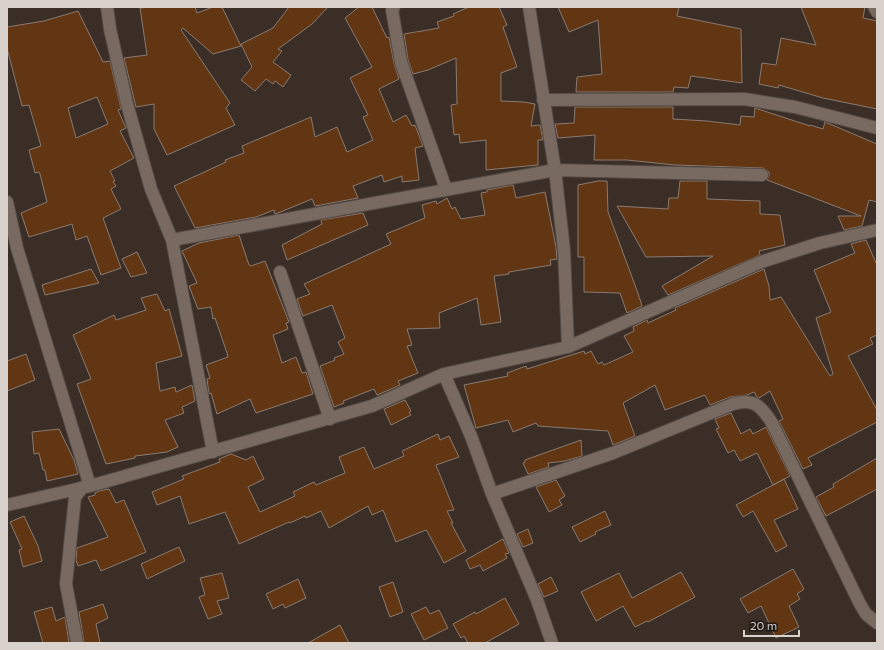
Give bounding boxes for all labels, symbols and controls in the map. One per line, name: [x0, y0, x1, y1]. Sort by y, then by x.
scale bar: [744, 612, 799, 638]
text: 20 m: [750, 618, 777, 632]

